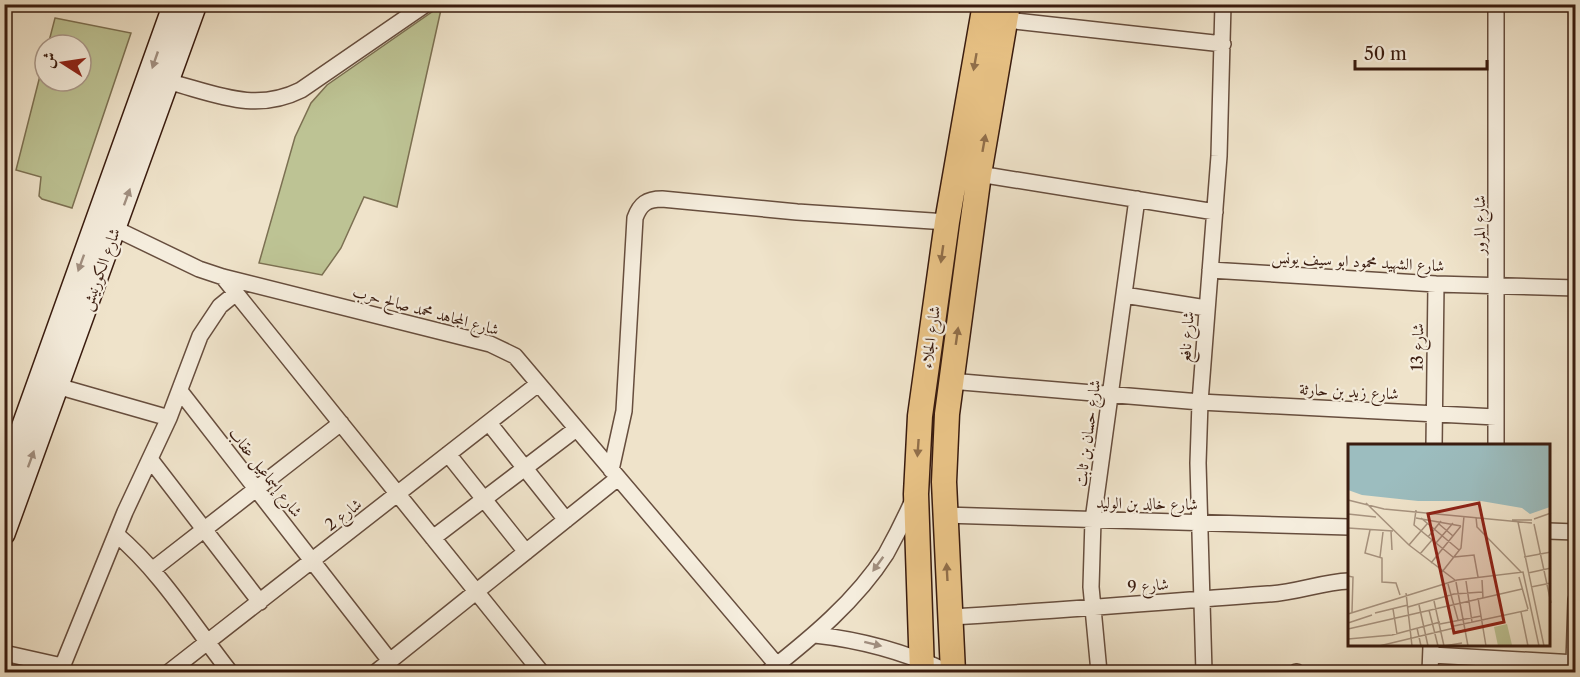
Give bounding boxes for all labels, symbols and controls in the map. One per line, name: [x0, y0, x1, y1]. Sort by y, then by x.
north arrow: [33, 33, 93, 93]
scale bar: [1355, 33, 1487, 71]
text: 50 m: [1364, 43, 1407, 65]
text: ش: [37, 50, 60, 70]
one-way arrow: [149, 51, 159, 69]
one-way arrow: [970, 53, 979, 72]
one-way arrow: [980, 133, 989, 152]
one-way arrow: [123, 188, 133, 206]
street label: شارع المرور: [1469, 195, 1493, 257]
street label: شارع الكورنيش: [76, 225, 128, 314]
one-way arrow: [937, 245, 946, 264]
street label: شارع الشهيد محمود ابو سيف يونس: [1271, 246, 1445, 280]
one-way arrow: [75, 254, 85, 272]
street label: شارع المجاهد محمد صالح حرب: [349, 281, 501, 343]
street label: شارع الجلاء: [916, 305, 948, 370]
street label: شارع نافع: [1174, 311, 1204, 364]
street label: شارع 13: [1407, 323, 1431, 371]
one-way arrow: [952, 326, 961, 345]
street label: شارع حسان بن ثابت: [1070, 378, 1108, 488]
street label: شارع زيد بن حارثة: [1299, 378, 1399, 408]
street label: شارع إسماعيل عقاب: [222, 423, 307, 523]
one-way arrow: [913, 438, 922, 457]
inset map: [1348, 444, 1550, 647]
one-way arrow: [27, 450, 37, 468]
street label: شارع خالد بن الوليد: [1096, 492, 1198, 518]
street label: شارع 2: [321, 493, 368, 538]
one-way arrow: [872, 556, 884, 572]
one-way arrow: [943, 563, 952, 582]
street label: شارع 9: [1126, 573, 1170, 601]
one-way arrow: [863, 640, 882, 650]

